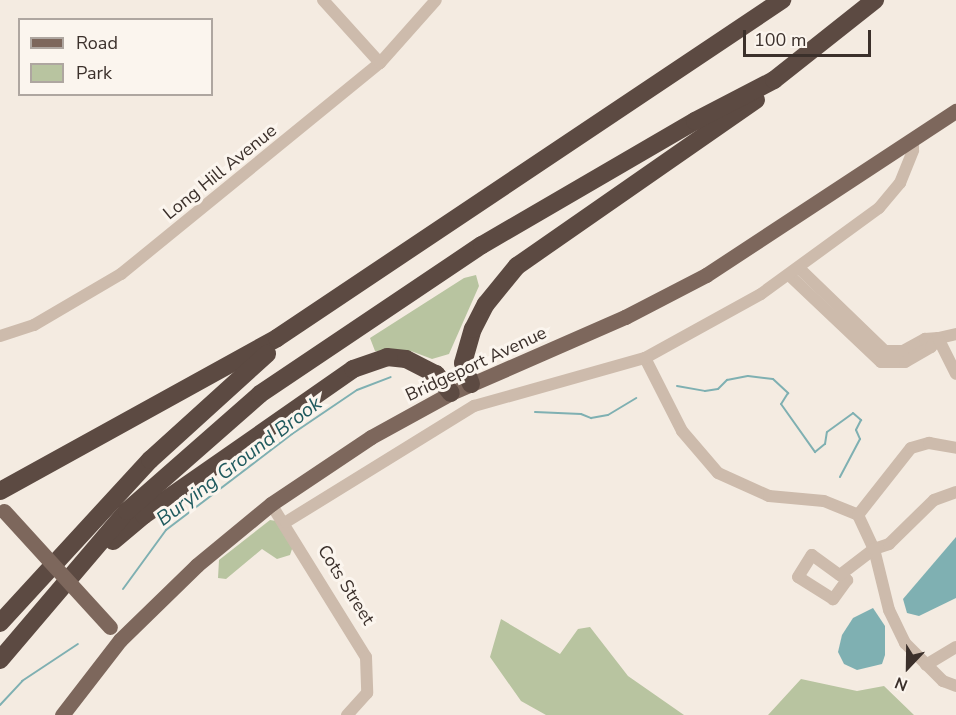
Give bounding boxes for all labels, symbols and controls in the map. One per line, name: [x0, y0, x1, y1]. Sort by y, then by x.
legend: [18, 18, 213, 96]
scale bar: [746, 18, 874, 56]
text: 100 m: [754, 28, 806, 52]
text: Road: [76, 31, 118, 55]
text: Park: [76, 61, 112, 85]
street label: Long Hill Avenue: [159, 120, 281, 224]
street label: Bridgeport Avenue: [402, 322, 550, 406]
water label: Burying Ground Brook: [152, 391, 326, 531]
street label: Cots Street: [313, 541, 379, 629]
north arrow: [878, 637, 938, 697]
text: N: [892, 671, 911, 696]

